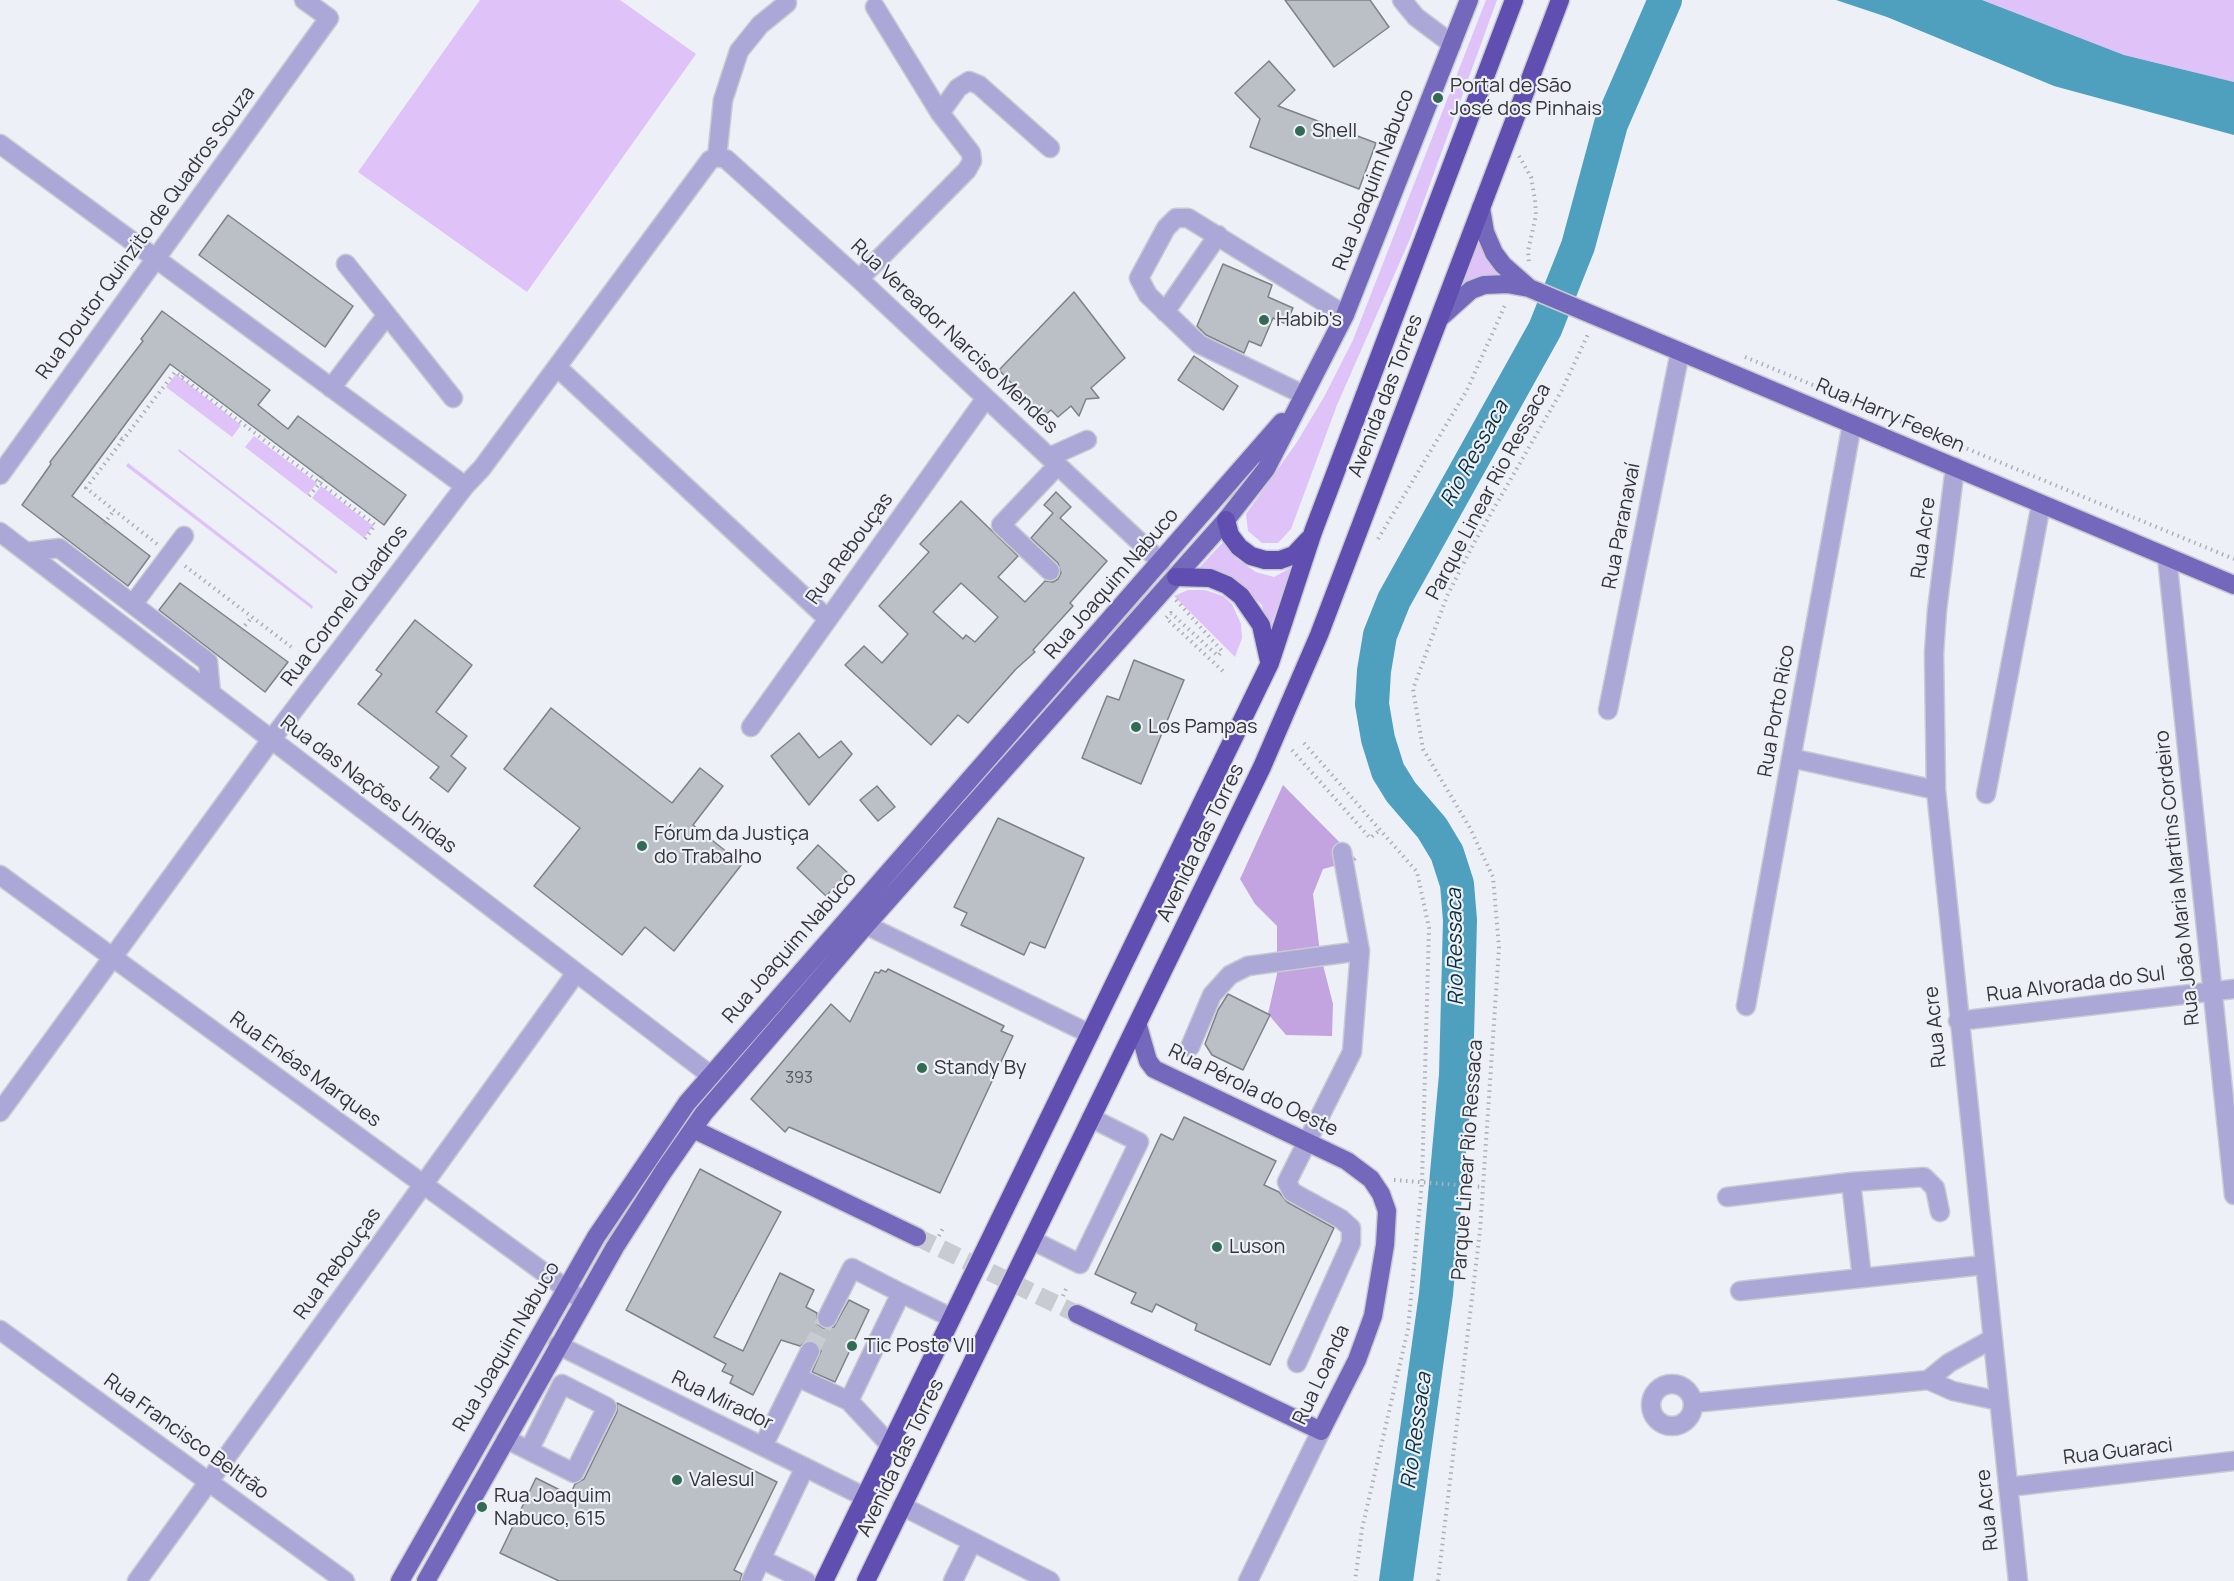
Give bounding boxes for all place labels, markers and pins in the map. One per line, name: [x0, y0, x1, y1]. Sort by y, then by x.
place label: Portal de São José dos Pinhais: [1450, 74, 1602, 121]
marker: Portal de São José dos Pinhais: [1431, 91, 1445, 105]
place label: Shell: [1312, 119, 1357, 143]
marker: Shell: [1293, 124, 1307, 138]
place label: Habib's: [1276, 308, 1342, 332]
marker: Habib's: [1257, 313, 1271, 327]
place label: Los Pampas: [1148, 715, 1258, 739]
marker: Los Pampas: [1129, 720, 1143, 734]
place label: Fórum da Justiça do Trabalho: [654, 822, 809, 869]
marker: Fórum da Justiça do Trabalho: [635, 839, 649, 853]
place label: Standy By: [934, 1056, 1026, 1080]
marker: Standy By: [915, 1061, 929, 1075]
place label: Luson: [1229, 1235, 1285, 1259]
marker: Luson: [1210, 1240, 1224, 1254]
place label: Tic Posto VII: [864, 1334, 975, 1358]
marker: Tic Posto VII: [845, 1339, 859, 1353]
place label: Valesul: [689, 1468, 755, 1492]
marker: Valesul: [670, 1473, 684, 1487]
place label: Rua Joaquim Nabuco, 615: [494, 1484, 611, 1531]
marker: Rua Joaquim Nabuco, 615: [475, 1500, 489, 1514]

